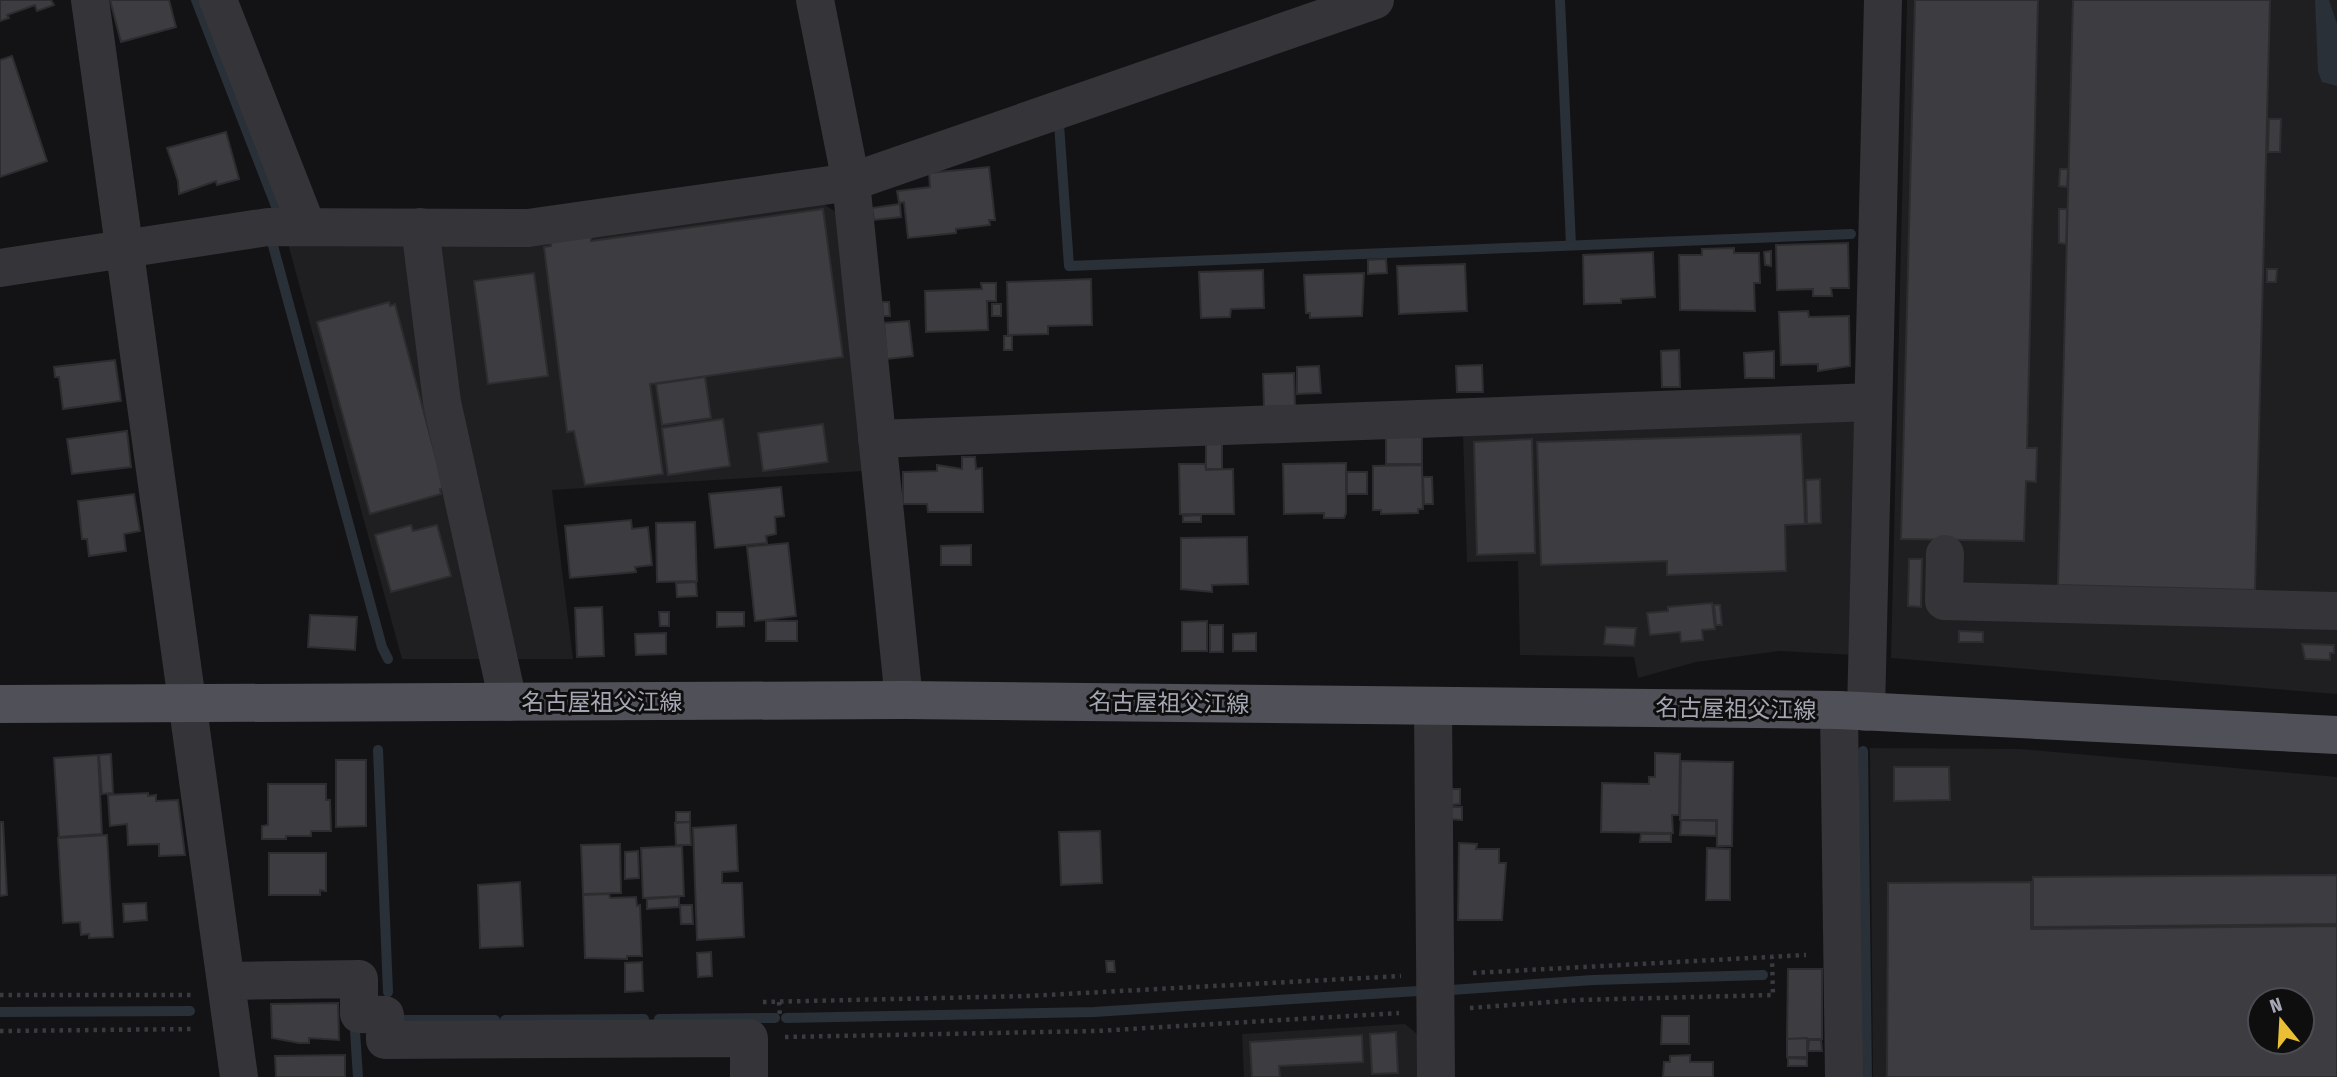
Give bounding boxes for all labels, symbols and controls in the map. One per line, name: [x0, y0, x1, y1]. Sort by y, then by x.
street label: 名古屋祖父江線: [522, 688, 683, 716]
street label: 名古屋祖父江線: [1088, 688, 1250, 718]
street label: 名古屋祖父江線: [1655, 694, 1817, 724]
north arrow: [2246, 986, 2316, 1056]
text: N: [2267, 993, 2285, 1018]

